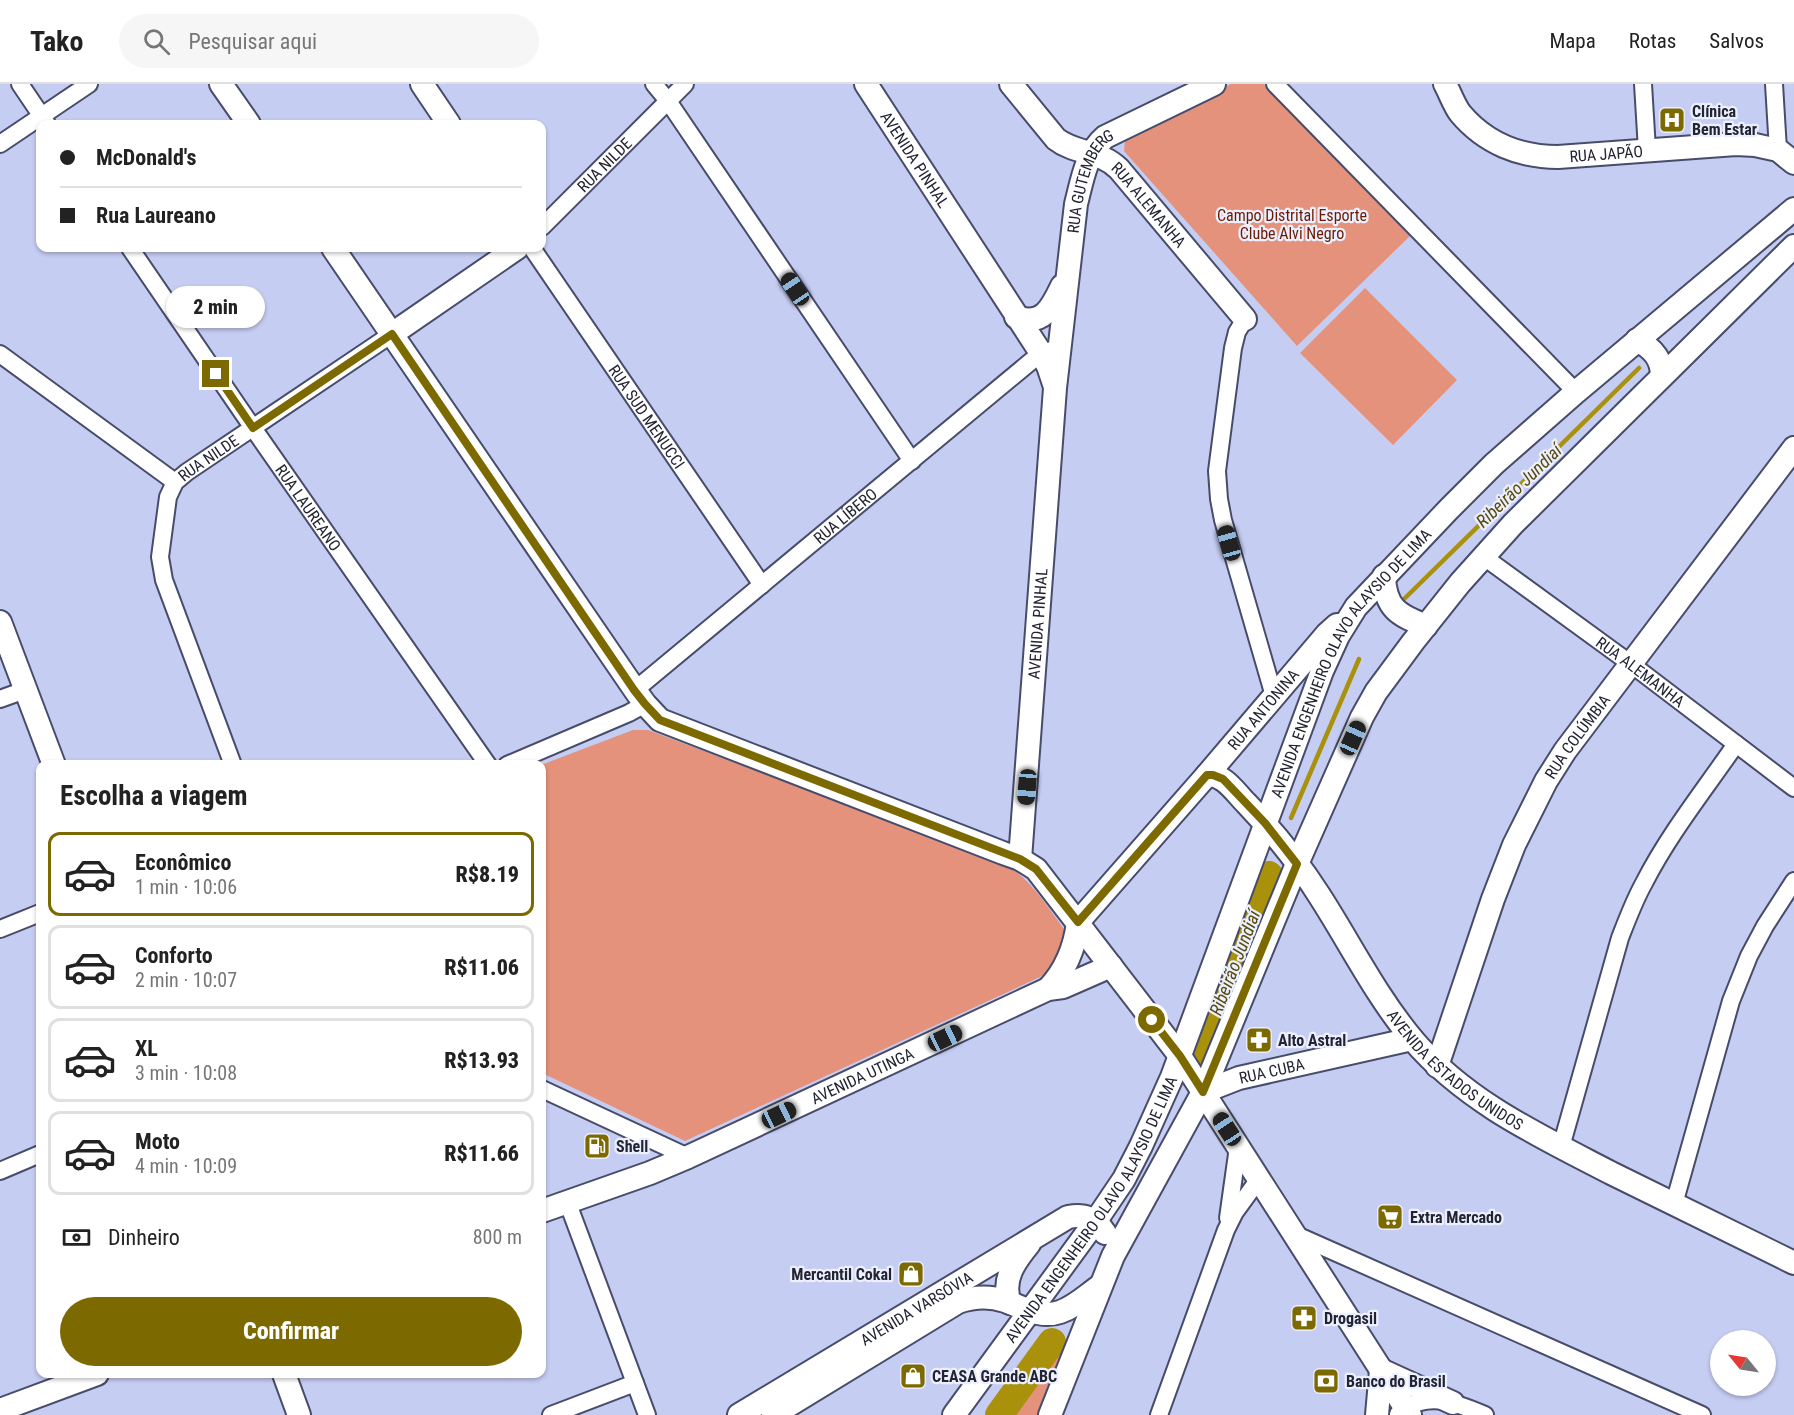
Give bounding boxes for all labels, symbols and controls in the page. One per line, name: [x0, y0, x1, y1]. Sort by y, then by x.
search box: [119, 14, 539, 68]
text: Tako: [30, 25, 83, 58]
icon: search: [140, 25, 173, 58]
text: Pesquisar aqui: [188, 29, 317, 54]
text: Mapa: [1549, 29, 1596, 53]
text: Rotas: [1629, 29, 1676, 53]
text: Salvos: [1709, 29, 1764, 53]
place label: Clínica Bem Estar: [1692, 102, 1757, 139]
hospital icon: Clínica Bem Estar: [1657, 105, 1687, 135]
street label: AVENIDA PINHAL: [876, 108, 953, 212]
street label: RUA GUTEMBERG: [1064, 125, 1117, 234]
street label: RUA NILDE: [574, 134, 636, 196]
street label: RUA JAPÃO: [1569, 142, 1644, 166]
text: McDonald's: [96, 145, 196, 170]
street label: RUA ALEMANHA: [1108, 158, 1190, 252]
text: Rua Laureano: [96, 203, 216, 228]
park label: Campo Distrital Esporte Clube Alvi Negro: [1217, 206, 1367, 243]
car: [777, 269, 813, 309]
callout: 2 min: [166, 287, 266, 329]
text: 2 min: [193, 295, 238, 319]
route end: [202, 360, 229, 387]
street label: RUA SUD MENUCCI: [605, 361, 689, 472]
street label: RUA NILDE: [174, 431, 242, 485]
water label: Ribeirão Jundiaí: [1472, 438, 1568, 532]
street label: RUA LAUREANO: [271, 461, 345, 555]
street label: RUA LÍBERO: [810, 484, 881, 548]
car: [1215, 523, 1243, 563]
street label: AVENIDA ENGENHEIRO OLAVO ALAYSIO DE LIMA: [1267, 525, 1435, 800]
street label: AVENIDA PINHAL: [1024, 567, 1052, 680]
street label: RUA ALEMANHA: [1592, 633, 1688, 711]
street label: RUA ANTONINA: [1224, 665, 1303, 754]
street label: RUA COLÚMBIA: [1541, 691, 1614, 782]
car: [1337, 718, 1369, 758]
car: [1016, 768, 1038, 806]
text: Escolha a viagem: [60, 780, 248, 812]
icon: car: [63, 847, 117, 901]
text: Econômico: [135, 850, 231, 875]
text: R$8.19: [455, 862, 519, 887]
text: 1 min · 10:06: [135, 875, 237, 899]
water label: Ribeirão Jundiaí: [1205, 905, 1265, 1018]
icon: car: [63, 940, 117, 994]
text: Conforto: [135, 943, 213, 968]
text: R$11.06: [444, 955, 519, 980]
text: 2 min · 10:07: [135, 968, 237, 992]
route start: [1138, 1006, 1165, 1033]
street label: AVENIDA ESTADOS UNIDOS: [1383, 1006, 1526, 1134]
car: [925, 1022, 965, 1054]
pharmacy icon: Alto Astral: [1244, 1025, 1274, 1055]
place label: Alto Astral: [1278, 1031, 1346, 1050]
icon: car: [63, 1033, 117, 1087]
text: XL: [135, 1036, 158, 1061]
street label: AVENIDA UTINGA: [808, 1044, 917, 1108]
text: R$13.93: [444, 1048, 519, 1073]
street label: RUA CUBA: [1237, 1055, 1306, 1088]
text: 3 min · 10:08: [135, 1061, 237, 1085]
street label: AVENIDA ENGENHEIRO OLAVO ALAYSIO DE LIMA: [1001, 1073, 1181, 1346]
car: [759, 1099, 799, 1131]
car: [1210, 1109, 1244, 1149]
icon: car: [63, 1126, 117, 1180]
text: Moto: [135, 1129, 180, 1154]
fuel station icon: Shell: [582, 1131, 612, 1161]
place label: Shell: [616, 1137, 648, 1156]
text: R$11.66: [444, 1141, 519, 1166]
text: 4 min · 10:09: [135, 1154, 237, 1178]
supermarket icon: Extra Mercado: [1375, 1202, 1405, 1232]
place label: Extra Mercado: [1410, 1208, 1502, 1227]
icon: cash: [60, 1221, 93, 1254]
text: Dinheiro: [108, 1225, 180, 1250]
text: 800 m: [473, 1225, 522, 1249]
shop icon: Mercantil Cokal: [896, 1259, 926, 1289]
place label: Mercantil Cokal: [791, 1265, 892, 1284]
street label: AVENIDA VARSÓVIA: [857, 1268, 976, 1350]
button: Confirmar: [60, 1297, 522, 1366]
pharmacy icon: Drogasil: [1289, 1303, 1319, 1333]
place label: Drogasil: [1324, 1309, 1377, 1328]
north arrow: [1710, 1330, 1776, 1396]
map controls: [1710, 1330, 1776, 1396]
shop icon: CEASA Grande ABC: [898, 1361, 928, 1391]
bank icon: Banco do Brasil: [1311, 1366, 1341, 1396]
place label: CEASA Grande ABC: [932, 1367, 1057, 1386]
place label: Banco do Brasil: [1346, 1372, 1446, 1391]

